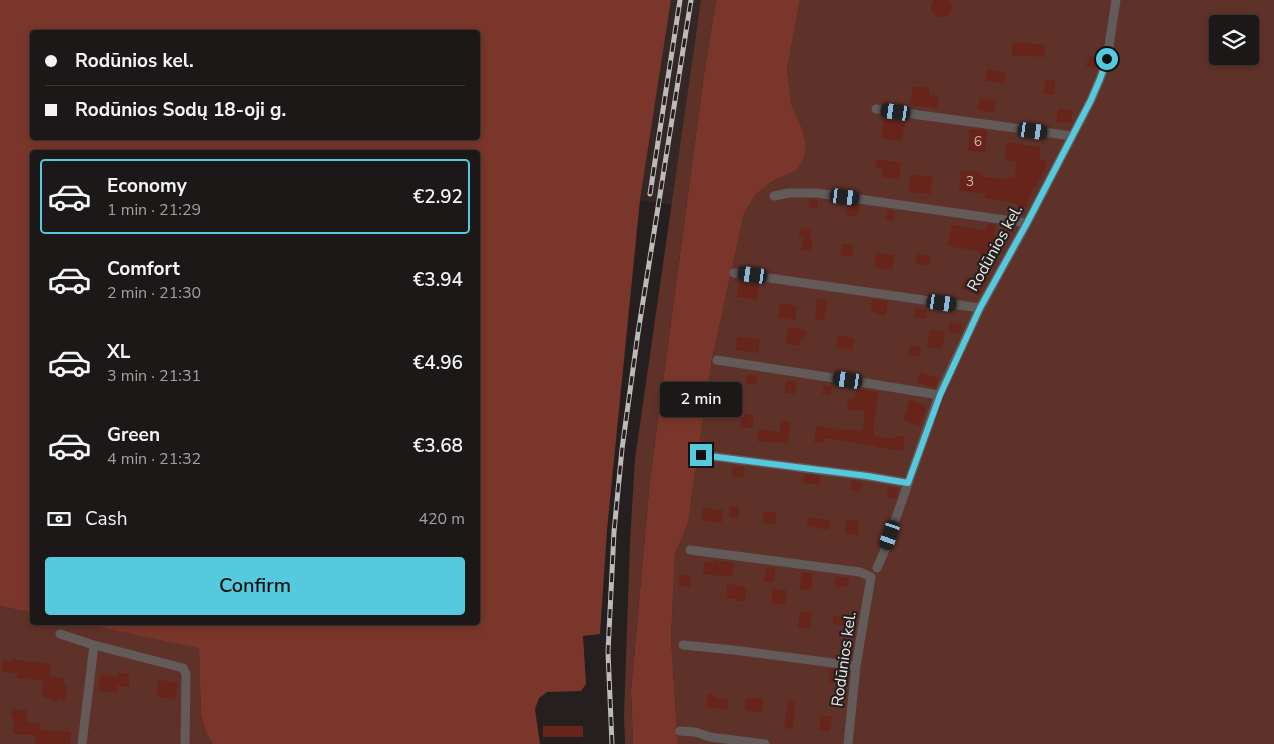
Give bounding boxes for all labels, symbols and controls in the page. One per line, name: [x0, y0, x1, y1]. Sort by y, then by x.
map controls: [1209, 15, 1259, 65]
button: layers: [1209, 15, 1259, 65]
text: Rodūnios kel.: [75, 48, 194, 74]
route start: [1096, 48, 1118, 70]
text: Rodūnios Sodų 18-oji g.: [75, 97, 286, 123]
car: [880, 102, 911, 122]
car: [1017, 121, 1048, 141]
house number: 6: [974, 132, 982, 151]
house number: 3: [966, 172, 974, 191]
text: Economy: [107, 173, 187, 199]
icon: car: [47, 174, 92, 219]
text: €2.92: [413, 184, 463, 210]
car: [829, 188, 860, 206]
text: 1 min · 21:29: [107, 199, 201, 221]
street label: Rodūnios kel.: [962, 201, 1028, 295]
text: Comfort: [107, 256, 180, 282]
icon: car: [47, 257, 92, 302]
car: [737, 265, 768, 285]
text: €3.94: [413, 267, 463, 293]
text: 2 min · 21:30: [107, 282, 201, 304]
car: [926, 293, 957, 313]
text: XL: [107, 339, 130, 365]
icon: car: [47, 340, 92, 385]
text: €4.96: [413, 350, 463, 376]
text: 3 min · 21:31: [107, 365, 201, 387]
car: [832, 370, 863, 390]
callout: 2 min: [660, 382, 742, 418]
text: 2 min: [681, 388, 721, 410]
text: Green: [107, 422, 160, 448]
icon: car: [47, 423, 92, 468]
text: €3.68: [413, 433, 463, 459]
route end: [690, 444, 712, 466]
text: 4 min · 21:32: [107, 448, 201, 470]
icon: cash: [45, 505, 73, 533]
text: Cash: [85, 506, 127, 532]
text: 420 m: [418, 508, 465, 530]
car: [878, 518, 901, 552]
button: Confirm: [45, 557, 465, 615]
street label: Rodūnios kel.: [826, 610, 862, 708]

